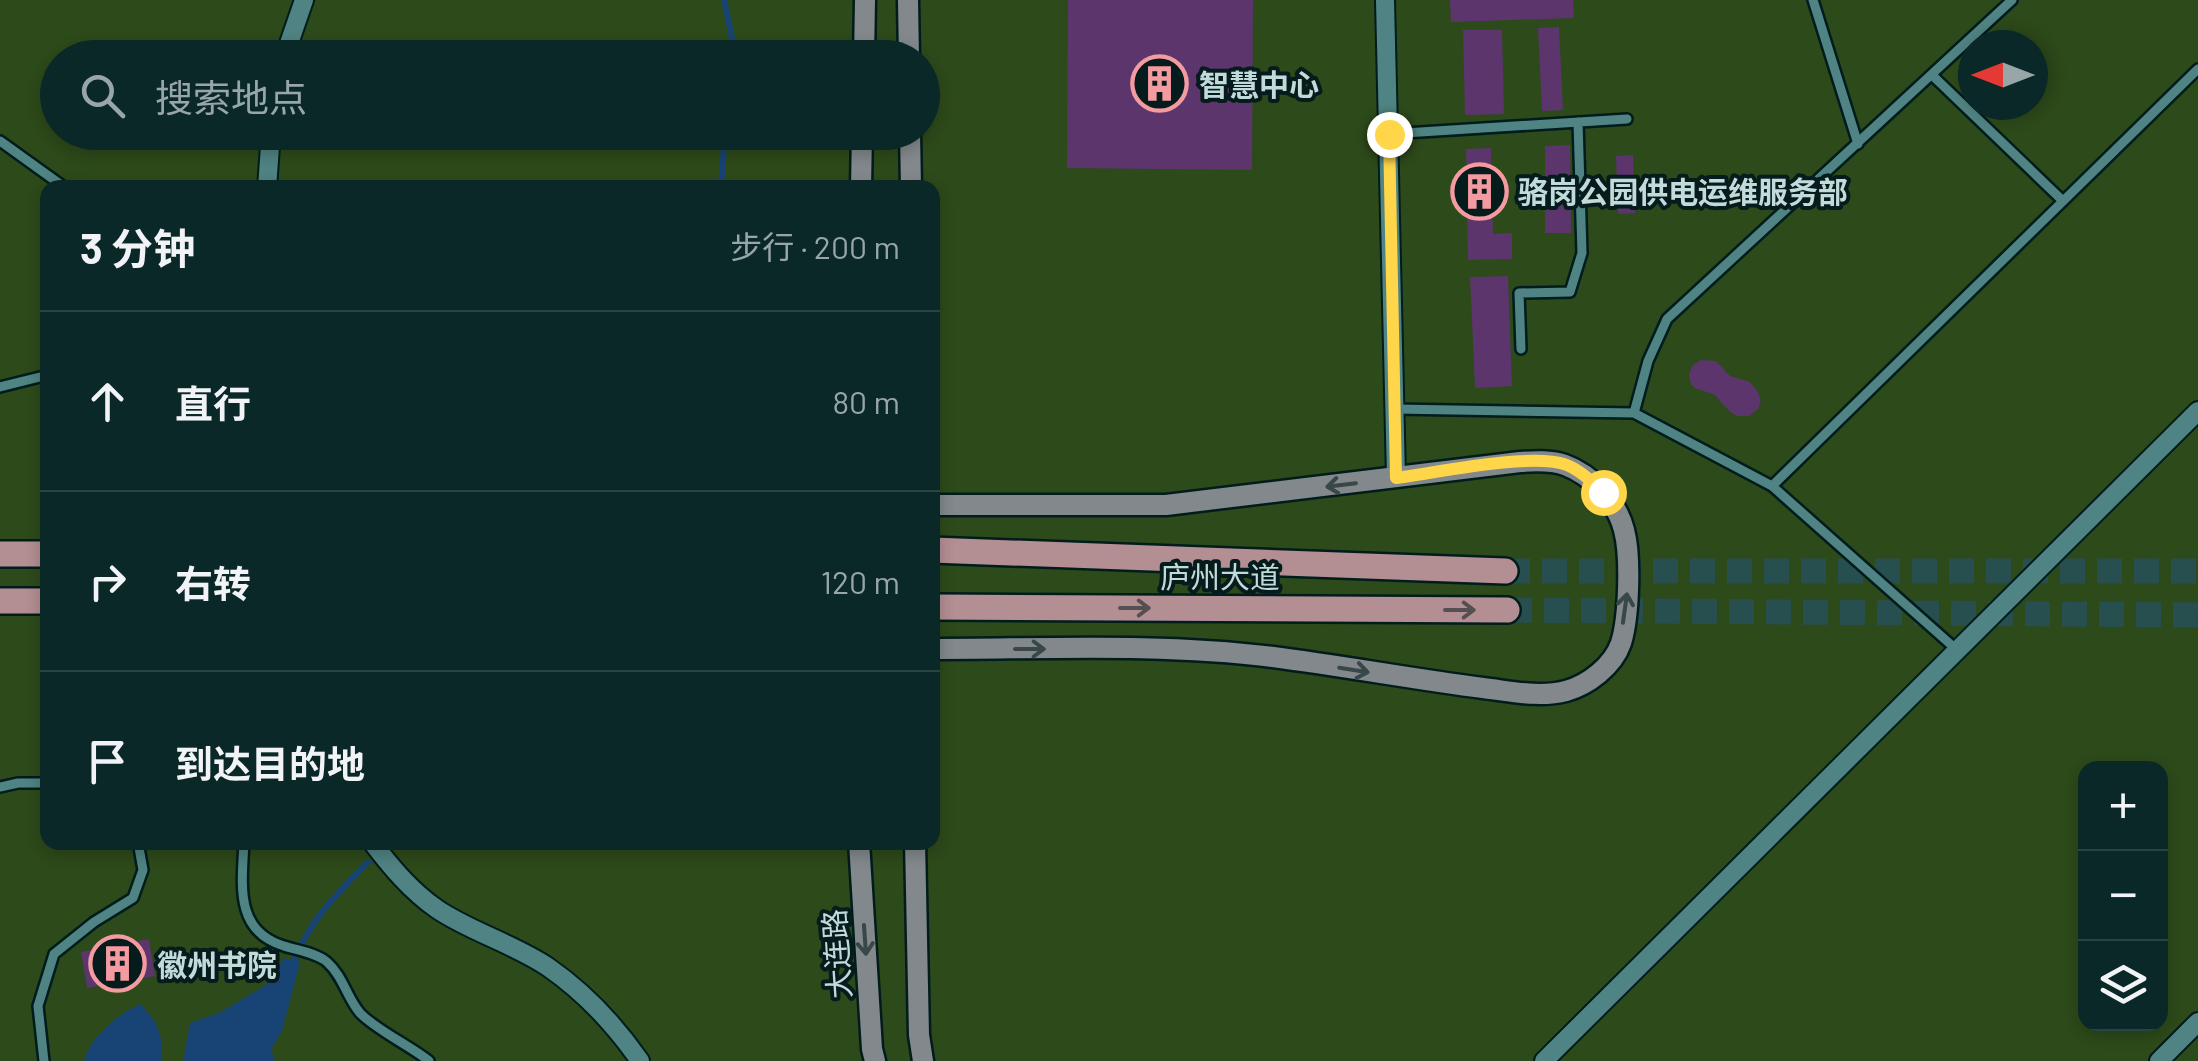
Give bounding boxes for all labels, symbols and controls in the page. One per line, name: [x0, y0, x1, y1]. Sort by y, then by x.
north arrow: [1958, 30, 2048, 120]
search box: [40, 40, 940, 150]
building icon: 智慧中心: [1130, 54, 1190, 114]
place label: 智慧中心: [1199, 66, 1319, 102]
icon: search: [75, 68, 130, 123]
text: 搜索地点: [155, 74, 307, 120]
route end: [1367, 112, 1413, 158]
building icon: 骆岗公园供电运维服务部: [1449, 161, 1509, 221]
place label: 骆岗公园供电运维服务部: [1518, 173, 1848, 209]
text: 3 分钟: [80, 222, 195, 272]
text: 步行 · 200 m: [730, 227, 900, 265]
icon: ahead: [80, 374, 135, 429]
text: 直行: [175, 380, 251, 426]
text: 80 m: [832, 382, 900, 420]
route start: [1581, 470, 1627, 516]
one-way arrow: [1326, 476, 1358, 495]
icon: right: [80, 554, 135, 609]
street label: 庐州大道: [1160, 558, 1280, 594]
text: 右转: [175, 560, 251, 606]
text: 120 m: [821, 562, 900, 600]
one-way arrow: [1617, 592, 1635, 625]
one-way arrow: [1118, 598, 1150, 618]
one-way arrow: [1442, 600, 1475, 620]
one-way arrow: [1012, 640, 1045, 658]
one-way arrow: [1337, 661, 1369, 679]
icon: arrive: [80, 734, 135, 789]
text: 到达目的地: [175, 740, 365, 786]
map controls: [2078, 761, 2168, 1031]
button: +: [2078, 761, 2168, 851]
button: −: [2078, 851, 2168, 941]
street label: 大连路: [815, 908, 857, 1000]
one-way arrow: [856, 923, 875, 955]
building icon: 徽州书院: [88, 934, 148, 994]
button: layers: [2078, 941, 2168, 1031]
place label: 徽州书院: [157, 946, 277, 982]

